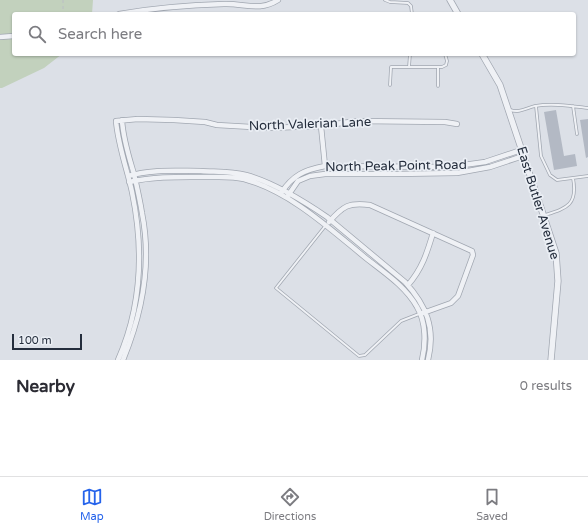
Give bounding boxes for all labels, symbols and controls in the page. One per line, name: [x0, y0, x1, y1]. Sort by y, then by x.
search box: [12, 12, 576, 56]
icon: search: [26, 23, 48, 45]
text: Search here: [58, 25, 142, 43]
street label: North Valerian Lane: [249, 114, 371, 134]
street label: East Butler Avenue: [513, 145, 563, 261]
street label: North Peak Point Road: [325, 157, 467, 175]
scale bar: [12, 332, 82, 351]
text: 100 m: [18, 334, 52, 347]
text: Nearby: [16, 376, 75, 397]
text: 0 results: [520, 378, 572, 394]
tab: Map: [80, 486, 104, 523]
tab: Directions: [264, 486, 316, 523]
tab: Saved: [476, 486, 508, 523]

